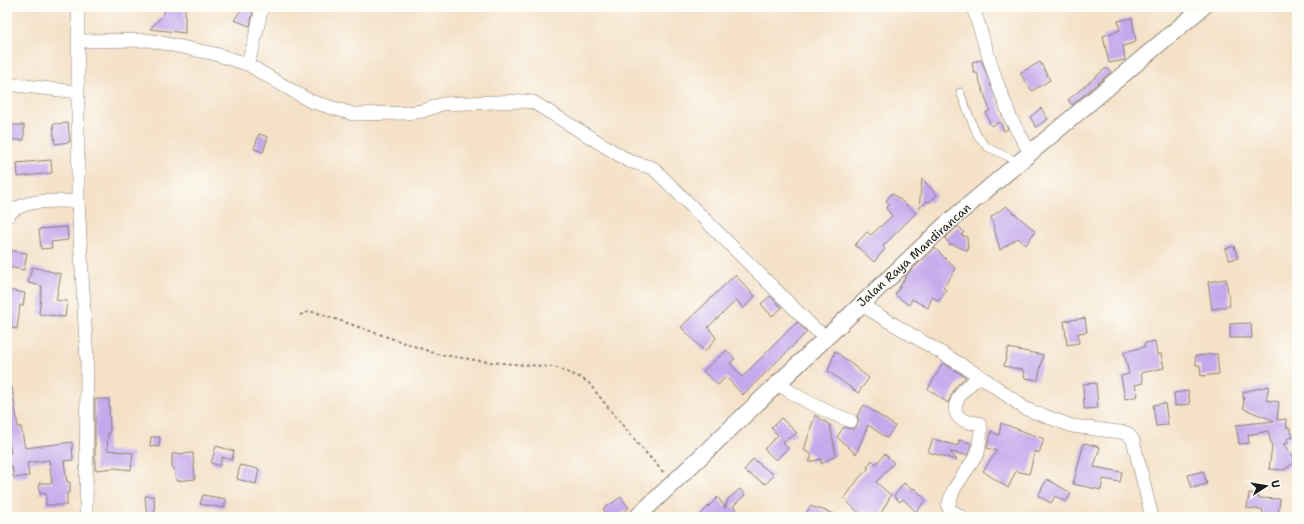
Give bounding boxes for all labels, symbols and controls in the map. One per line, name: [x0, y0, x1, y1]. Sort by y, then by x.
street label: Jalan Raya Mandirancan: [854, 200, 974, 310]
north arrow: [1246, 466, 1286, 506]
text: U: [1267, 479, 1283, 489]

